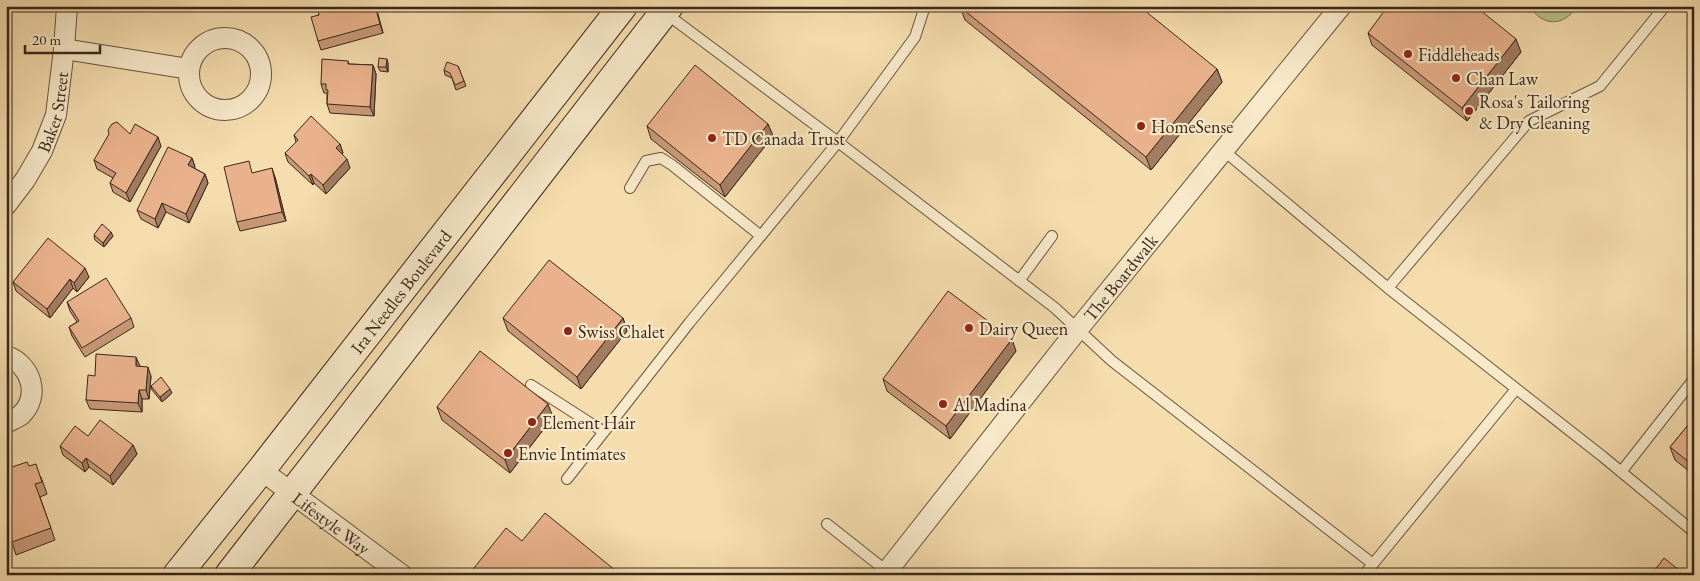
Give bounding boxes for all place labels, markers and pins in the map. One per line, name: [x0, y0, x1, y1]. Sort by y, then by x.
place label: Fiddleheads: [1418, 43, 1500, 66]
marker: Fiddleheads: [1402, 48, 1414, 60]
place label: Chan Law: [1466, 67, 1539, 90]
marker: Chan Law: [1450, 72, 1462, 84]
place label: Rosa's Tailoring & Dry Cleaning: [1479, 90, 1590, 134]
marker: Rosa's Tailoring & Dry Cleaning: [1463, 105, 1475, 117]
place label: HomeSense: [1151, 115, 1233, 138]
marker: HomeSense: [1135, 120, 1147, 132]
place label: TD Canada Trust: [722, 127, 845, 150]
marker: TD Canada Trust: [706, 132, 718, 144]
place label: Dairy Queen: [979, 317, 1069, 340]
place label: Swiss Chalet: [578, 320, 665, 343]
marker: Dairy Queen: [963, 322, 975, 334]
marker: Swiss Chalet: [562, 325, 574, 337]
place label: Al Madina: [952, 393, 1027, 416]
marker: Al Madina: [937, 398, 949, 410]
place label: Element Hair: [542, 411, 635, 434]
marker: Element Hair: [526, 416, 538, 428]
place label: Envie Intimates: [518, 442, 626, 465]
marker: Envie Intimates: [502, 447, 514, 459]

